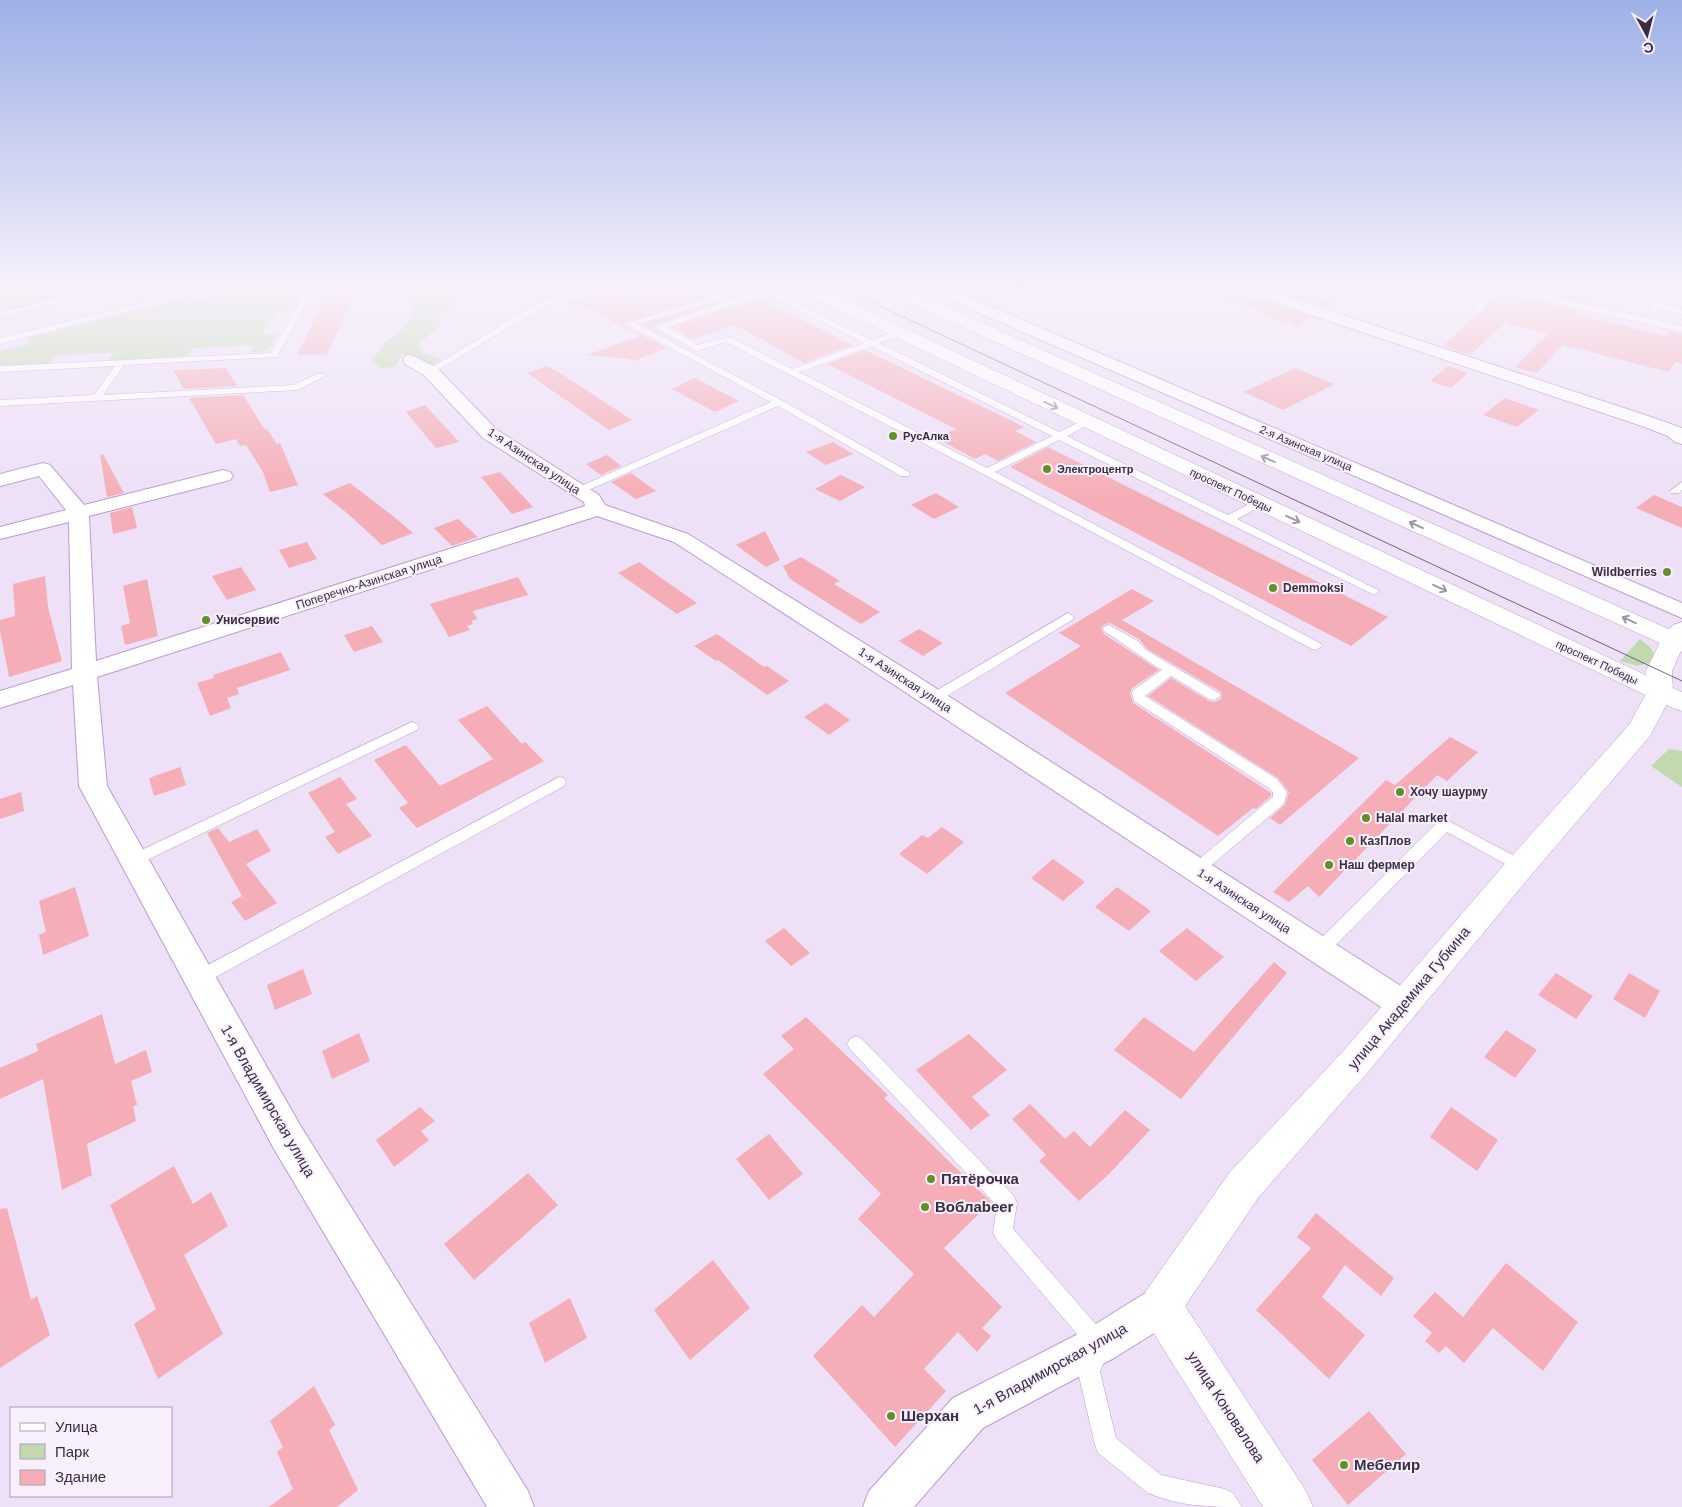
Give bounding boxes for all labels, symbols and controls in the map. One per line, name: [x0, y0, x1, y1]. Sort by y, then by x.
north arrow: [1622, 10, 1672, 60]
text: С: [1643, 39, 1655, 56]
one-way arrow: [1043, 400, 1058, 410]
street label: 2-я Азинская улица: [1258, 423, 1355, 473]
street label: 1-я Азинская улица: [485, 425, 583, 497]
marker: РусАлка: [887, 430, 899, 442]
place label: РусАлка: [903, 430, 950, 442]
one-way arrow: [1261, 453, 1276, 463]
marker: Электроцентр: [1041, 463, 1053, 475]
place label: Электроцентр: [1057, 463, 1134, 475]
street label: проспект Победы: [1188, 466, 1274, 514]
one-way arrow: [1285, 515, 1300, 524]
one-way arrow: [1409, 520, 1424, 530]
street label: Поперечно-Азинская улица: [294, 552, 444, 612]
place label: Wildberries: [1592, 565, 1657, 579]
marker: Wildberries: [1661, 566, 1673, 578]
place label: Demmoksi: [1283, 581, 1344, 595]
marker: Demmoksi: [1267, 582, 1279, 594]
one-way arrow: [1432, 584, 1447, 593]
place label: Унисервис: [216, 613, 280, 627]
marker: Унисервис: [200, 614, 212, 626]
one-way arrow: [1622, 614, 1637, 624]
street label: проспект Победы: [1554, 638, 1640, 686]
street label: 1-я Азинская улица: [856, 645, 955, 716]
place label: Хочу шаурму: [1410, 785, 1488, 799]
marker: Хочу шаурму: [1394, 786, 1406, 798]
place label: Halal market: [1376, 811, 1447, 825]
marker: Halal market: [1360, 812, 1372, 824]
place label: КазПлов: [1360, 834, 1411, 848]
marker: КазПлов: [1344, 835, 1356, 847]
place label: Наш фермер: [1339, 858, 1415, 872]
marker: Наш фермер: [1323, 859, 1335, 871]
street label: 1-я Азинская улица: [1195, 866, 1294, 937]
street label: улица Академика Губкина: [1344, 922, 1474, 1072]
street label: 1-я Владимирская улица: [218, 1022, 319, 1181]
place label: Пятёрочка: [941, 1170, 1019, 1187]
marker: Пятёрочка: [925, 1173, 937, 1185]
place label: Воблаbeer: [935, 1198, 1014, 1215]
marker: Воблаbeer: [919, 1201, 931, 1213]
street label: 1-я Владимирская улица: [970, 1319, 1130, 1418]
street label: улица Коновалова: [1184, 1348, 1269, 1466]
legend: [10, 1407, 172, 1497]
place label: Шерхан: [901, 1407, 959, 1424]
marker: Шерхан: [885, 1410, 897, 1422]
text: Улица: [55, 1418, 98, 1435]
text: Парк: [55, 1443, 89, 1460]
place label: Мебелир: [1354, 1456, 1420, 1473]
marker: Мебелир: [1338, 1459, 1350, 1471]
text: Здание: [55, 1468, 106, 1485]

